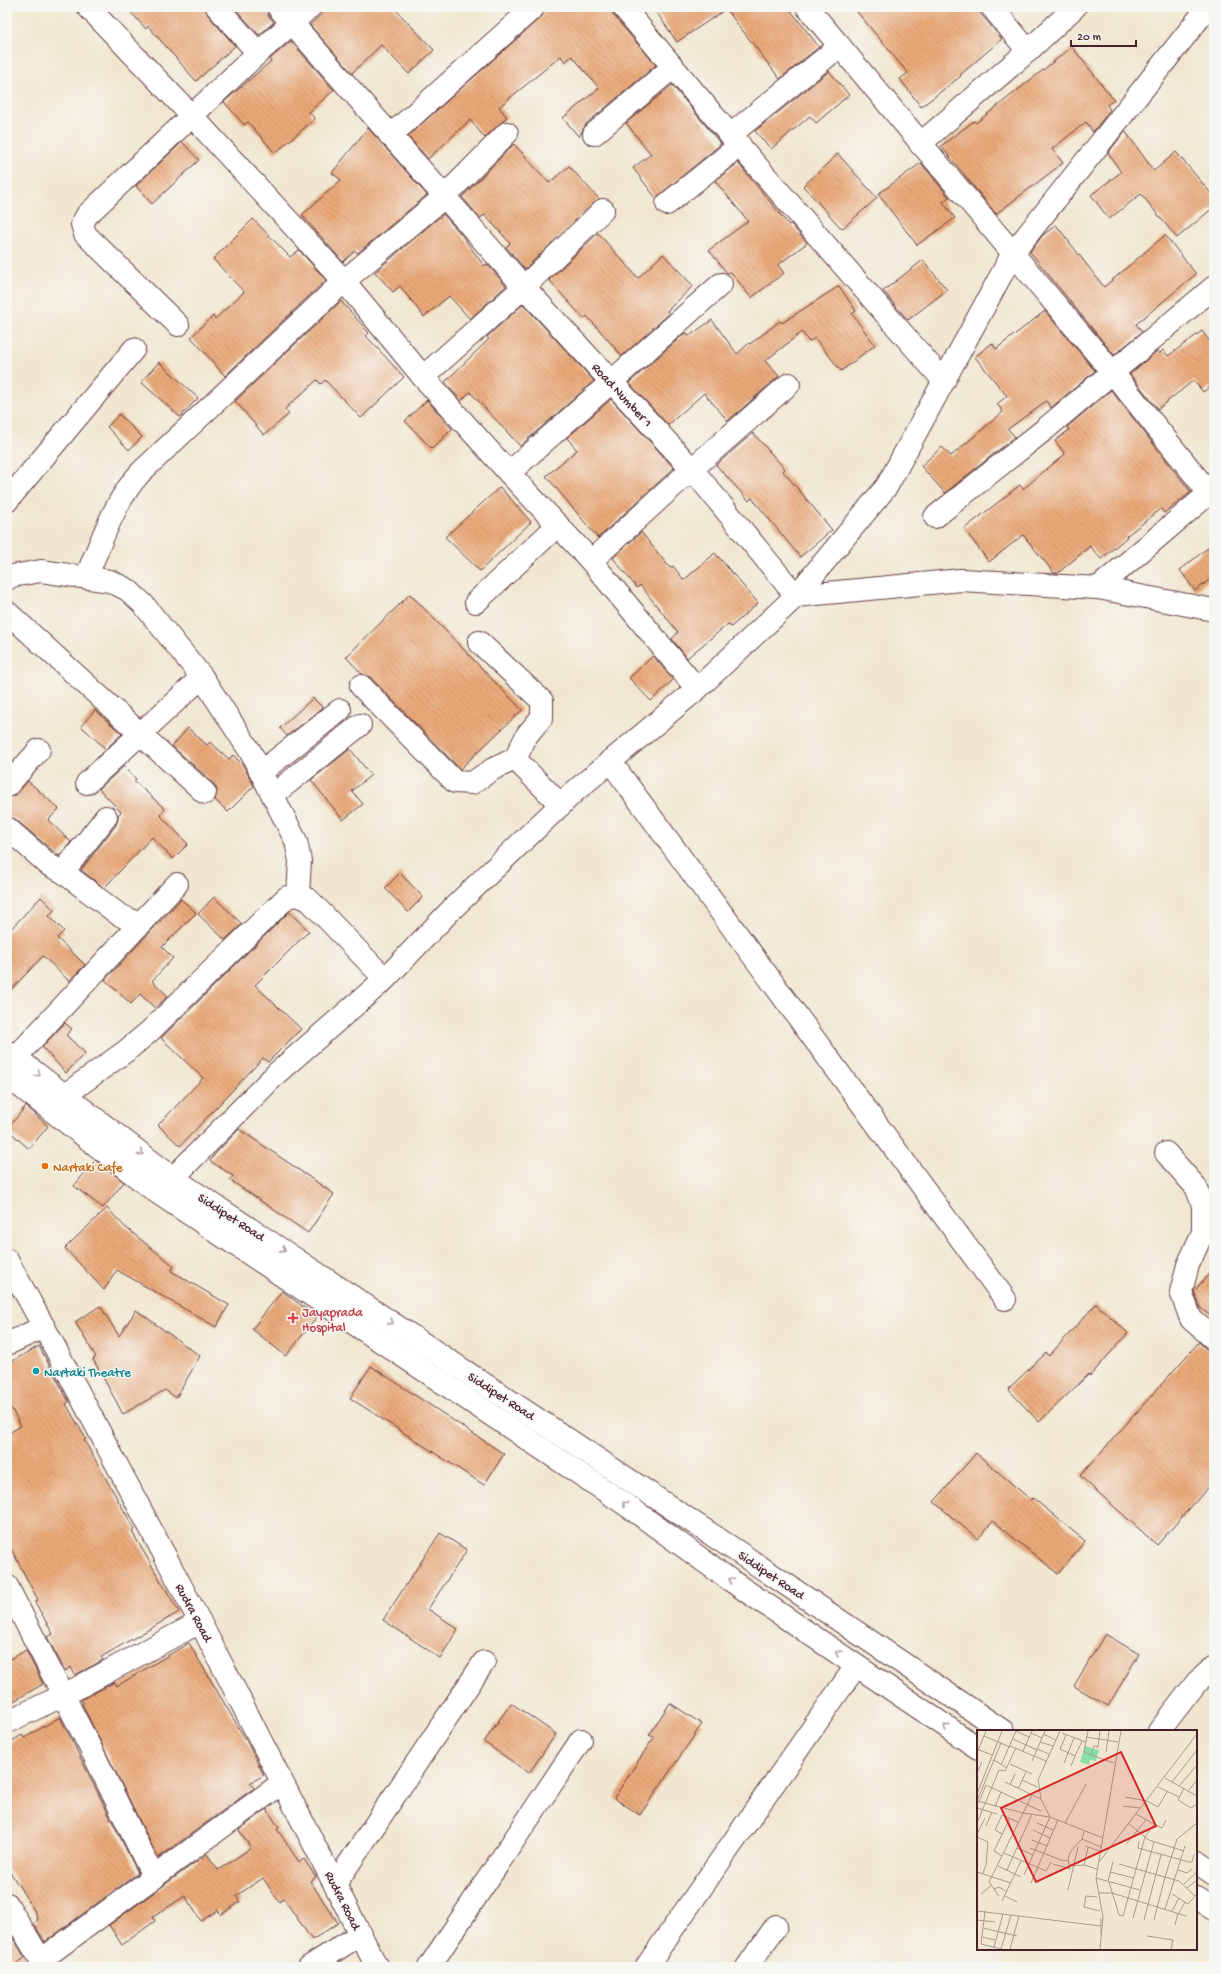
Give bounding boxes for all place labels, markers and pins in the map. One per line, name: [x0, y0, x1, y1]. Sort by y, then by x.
marker: Nartaki Cafe: [40, 1161, 50, 1171]
place label: Nartaki Cafe: [53, 1161, 123, 1176]
place label: Jayaprada Hospital: [302, 1306, 364, 1336]
marker: Jayaprada Hospital: [287, 1312, 299, 1324]
marker: Nartaki Theatre: [31, 1366, 41, 1376]
place label: Nartaki Theatre: [44, 1366, 131, 1381]

